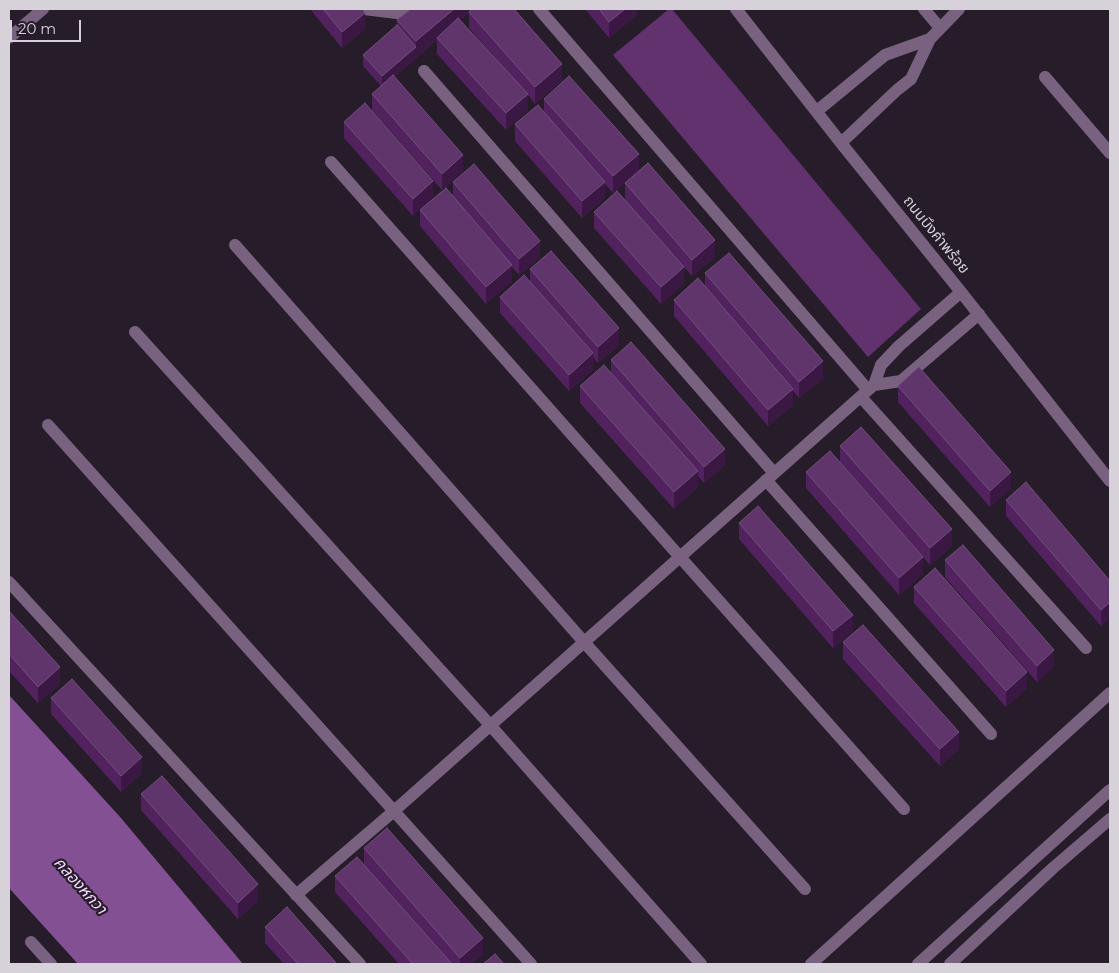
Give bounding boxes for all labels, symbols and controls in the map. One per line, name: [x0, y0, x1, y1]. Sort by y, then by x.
scale bar: [12, 10, 84, 42]
text: 20 m: [18, 19, 56, 38]
street label: ถนนบึงคำพร้อย: [899, 192, 973, 278]
water label: คลองหกวา: [49, 854, 111, 918]

